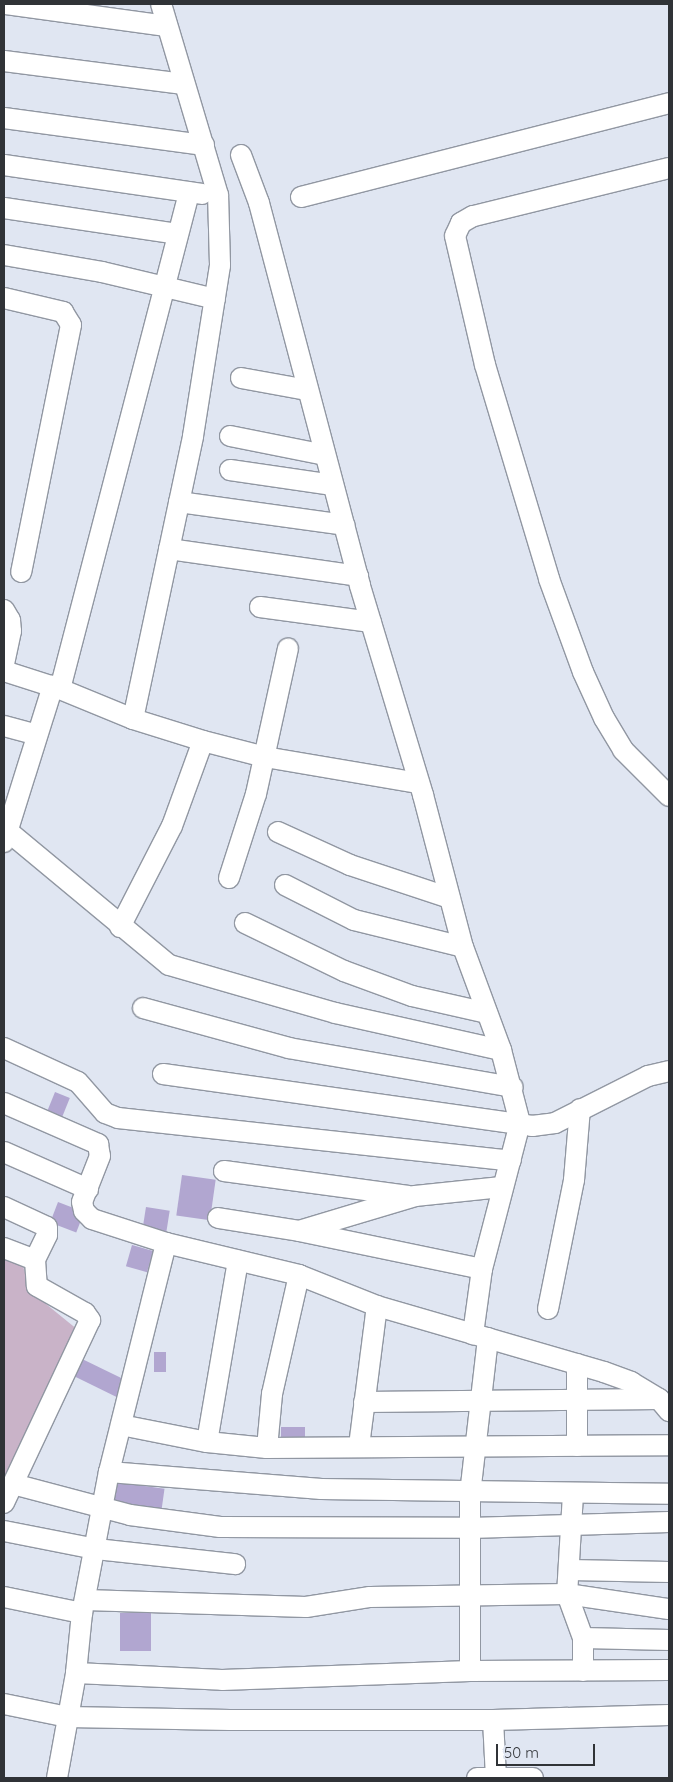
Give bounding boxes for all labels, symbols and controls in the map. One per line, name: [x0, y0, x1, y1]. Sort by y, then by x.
scale bar: [498, 1734, 597, 1766]
text: 50 m: [504, 1743, 539, 1762]

